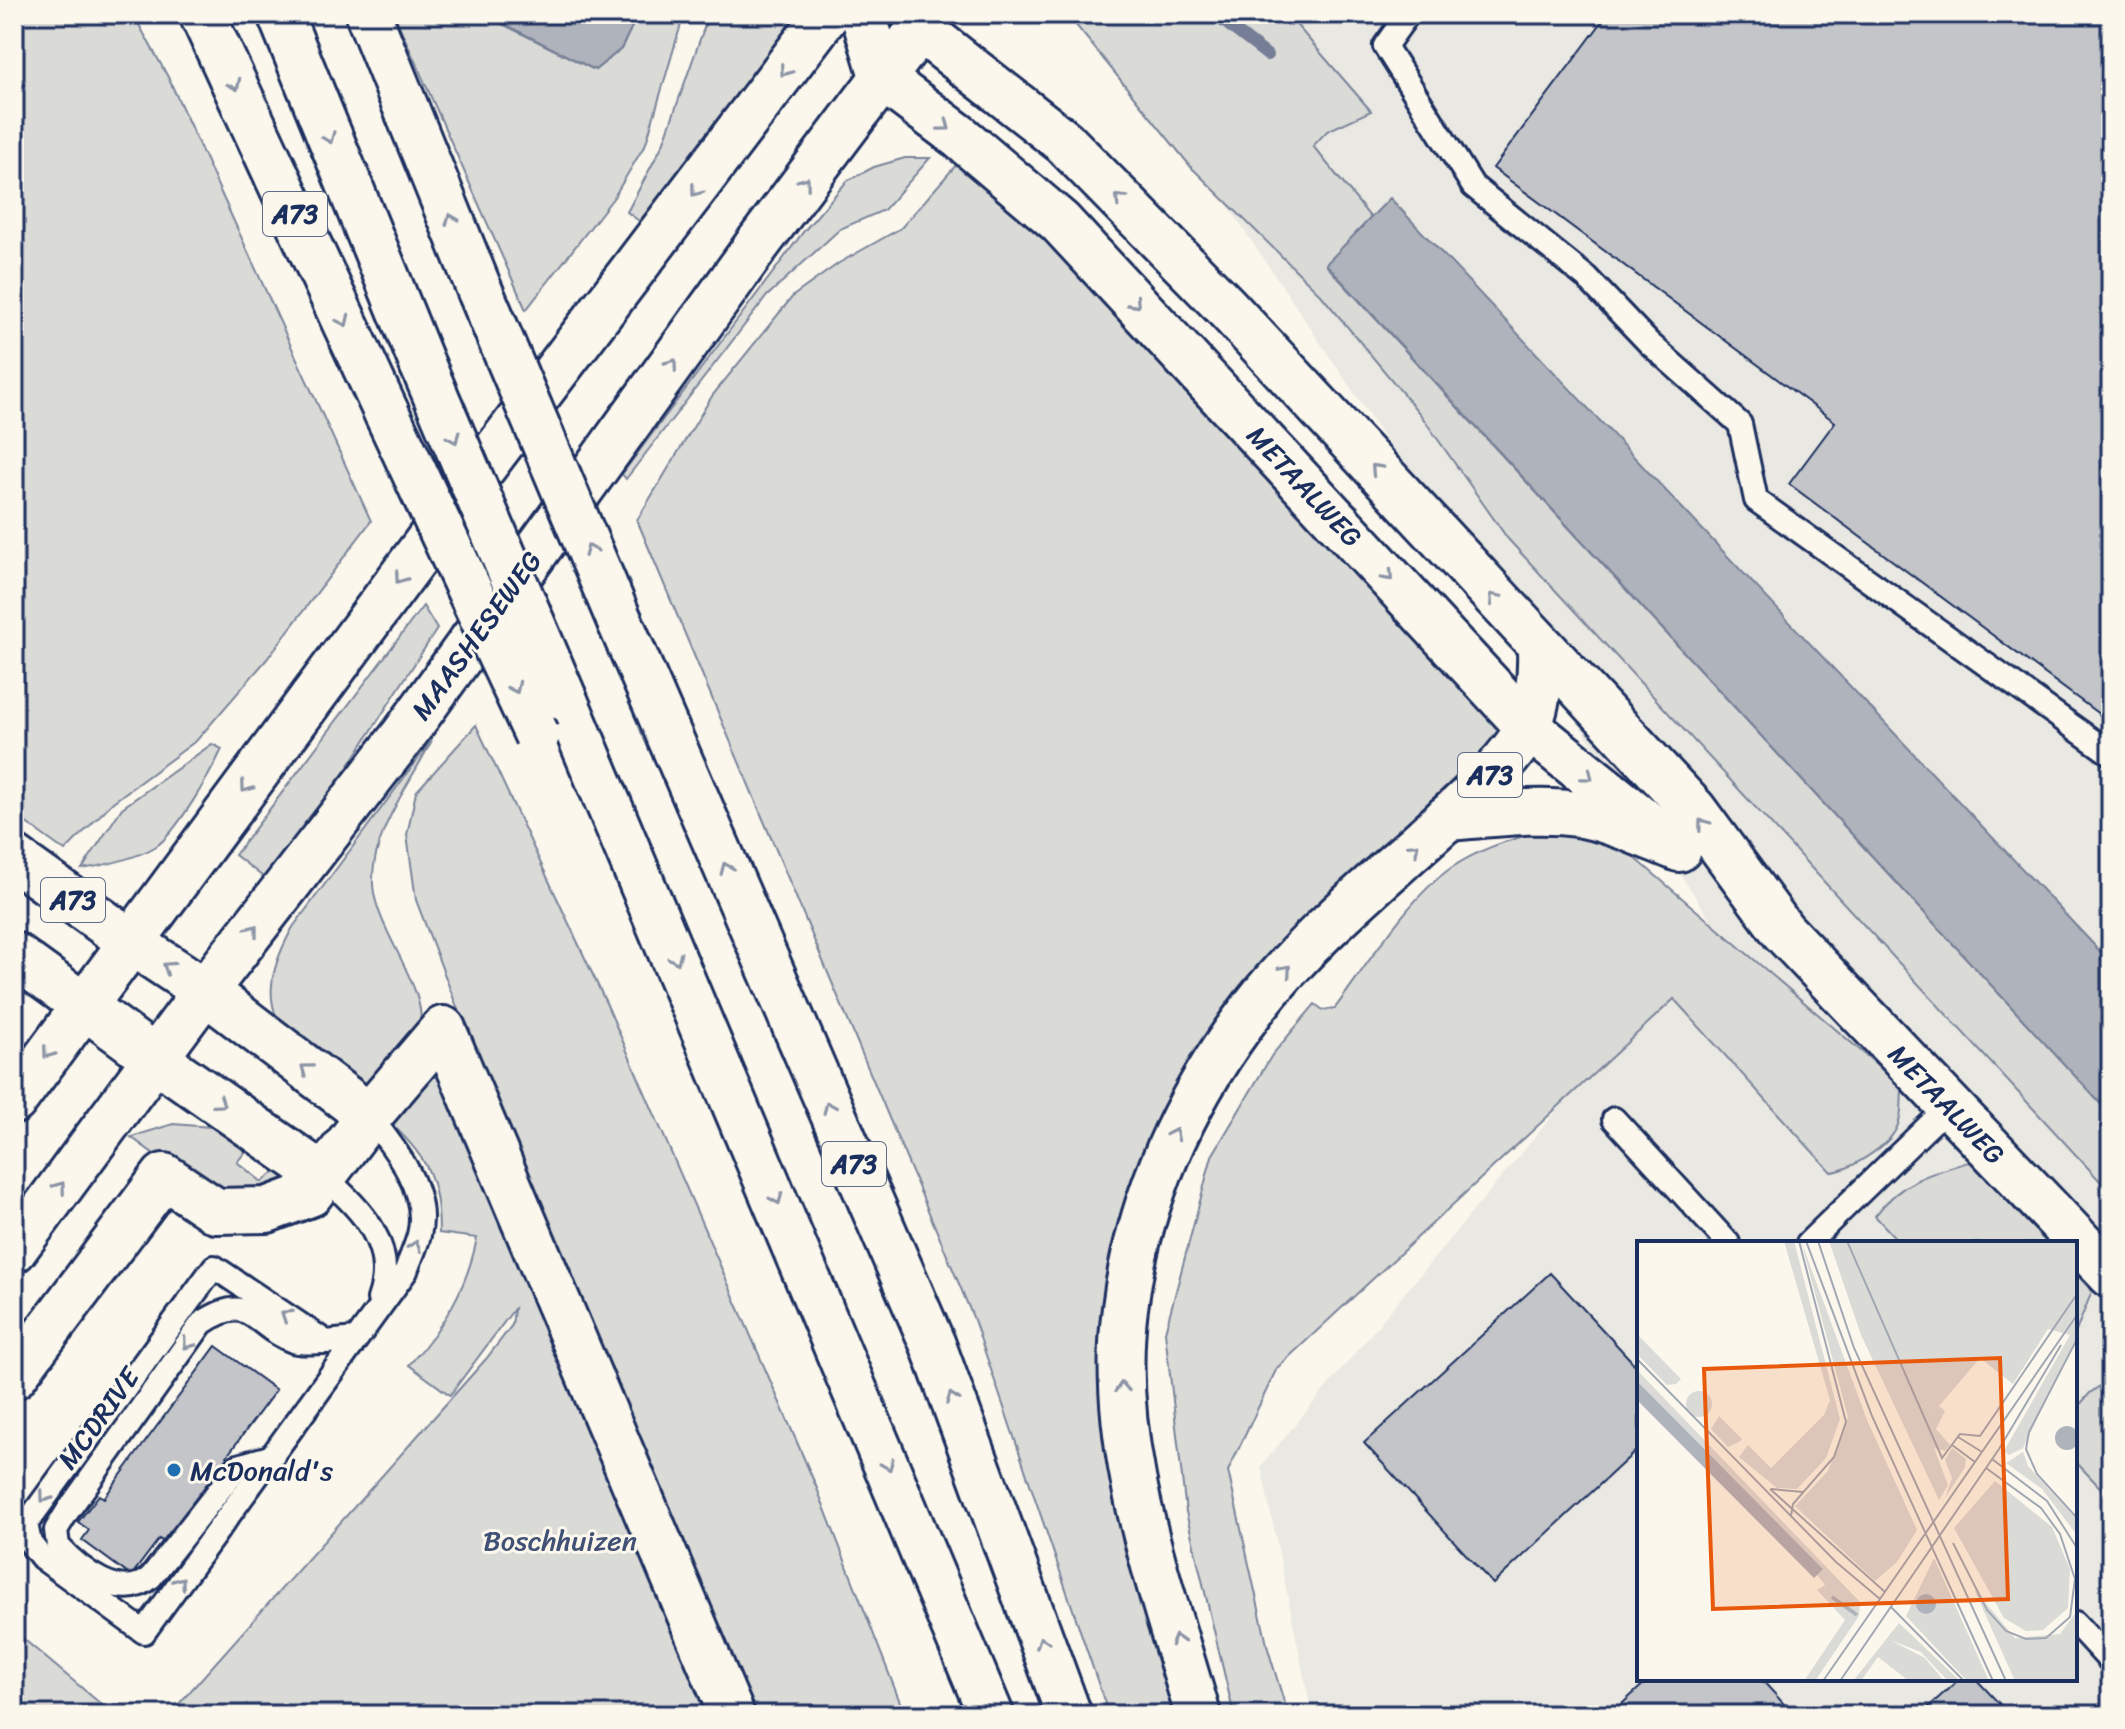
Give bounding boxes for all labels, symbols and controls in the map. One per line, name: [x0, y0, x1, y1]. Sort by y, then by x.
one-way arrow: [780, 63, 795, 77]
one-way arrow: [226, 76, 242, 91]
one-way arrow: [936, 116, 951, 130]
one-way arrow: [320, 130, 336, 144]
one-way arrow: [795, 177, 809, 191]
one-way arrow: [691, 182, 705, 196]
road number: A73: [263, 192, 327, 236]
one-way arrow: [1115, 194, 1129, 208]
one-way arrow: [444, 213, 461, 227]
one-way arrow: [1125, 293, 1139, 308]
one-way arrow: [334, 313, 350, 327]
one-way arrow: [662, 359, 677, 373]
street label: METAALWEG: [1234, 413, 1375, 559]
one-way arrow: [444, 429, 460, 444]
one-way arrow: [1371, 464, 1385, 479]
street label: MAASHESEWEG: [398, 540, 555, 731]
one-way arrow: [583, 544, 599, 558]
one-way arrow: [1378, 566, 1392, 581]
one-way arrow: [396, 569, 410, 584]
one-way arrow: [1489, 593, 1503, 607]
one-way arrow: [505, 679, 521, 694]
road number: A73: [1458, 753, 1522, 797]
one-way arrow: [1579, 766, 1593, 781]
one-way arrow: [242, 779, 256, 793]
one-way arrow: [1699, 818, 1713, 832]
one-way arrow: [1405, 843, 1420, 857]
one-way arrow: [720, 862, 736, 876]
road number: A73: [41, 878, 105, 922]
one-way arrow: [243, 924, 257, 939]
one-way arrow: [667, 951, 683, 966]
one-way arrow: [162, 962, 177, 977]
one-way arrow: [1276, 965, 1291, 980]
street label: METAALWEG: [1876, 1032, 2018, 1177]
one-way arrow: [43, 1044, 57, 1058]
one-way arrow: [300, 1065, 315, 1079]
one-way arrow: [211, 1094, 226, 1108]
one-way arrow: [823, 1100, 839, 1115]
one-way arrow: [1164, 1128, 1180, 1143]
road number: A73: [822, 1142, 886, 1186]
one-way arrow: [50, 1182, 65, 1196]
one-way arrow: [767, 1191, 784, 1205]
one-way arrow: [405, 1240, 422, 1254]
inset map: [1637, 1241, 2077, 1681]
one-way arrow: [280, 1310, 295, 1325]
one-way arrow: [183, 1335, 197, 1349]
street label: MCDRIVE: [44, 1355, 154, 1480]
one-way arrow: [1114, 1380, 1131, 1393]
one-way arrow: [945, 1392, 962, 1406]
place label: McDonald's: [190, 1446, 333, 1495]
one-way arrow: [878, 1457, 895, 1471]
marker: McDonald's: [165, 1461, 183, 1479]
one-way arrow: [41, 1488, 55, 1503]
park label: Boschhuizen: [483, 1516, 637, 1565]
one-way arrow: [171, 1577, 185, 1591]
one-way arrow: [1170, 1634, 1186, 1647]
one-way arrow: [1035, 1636, 1051, 1650]

